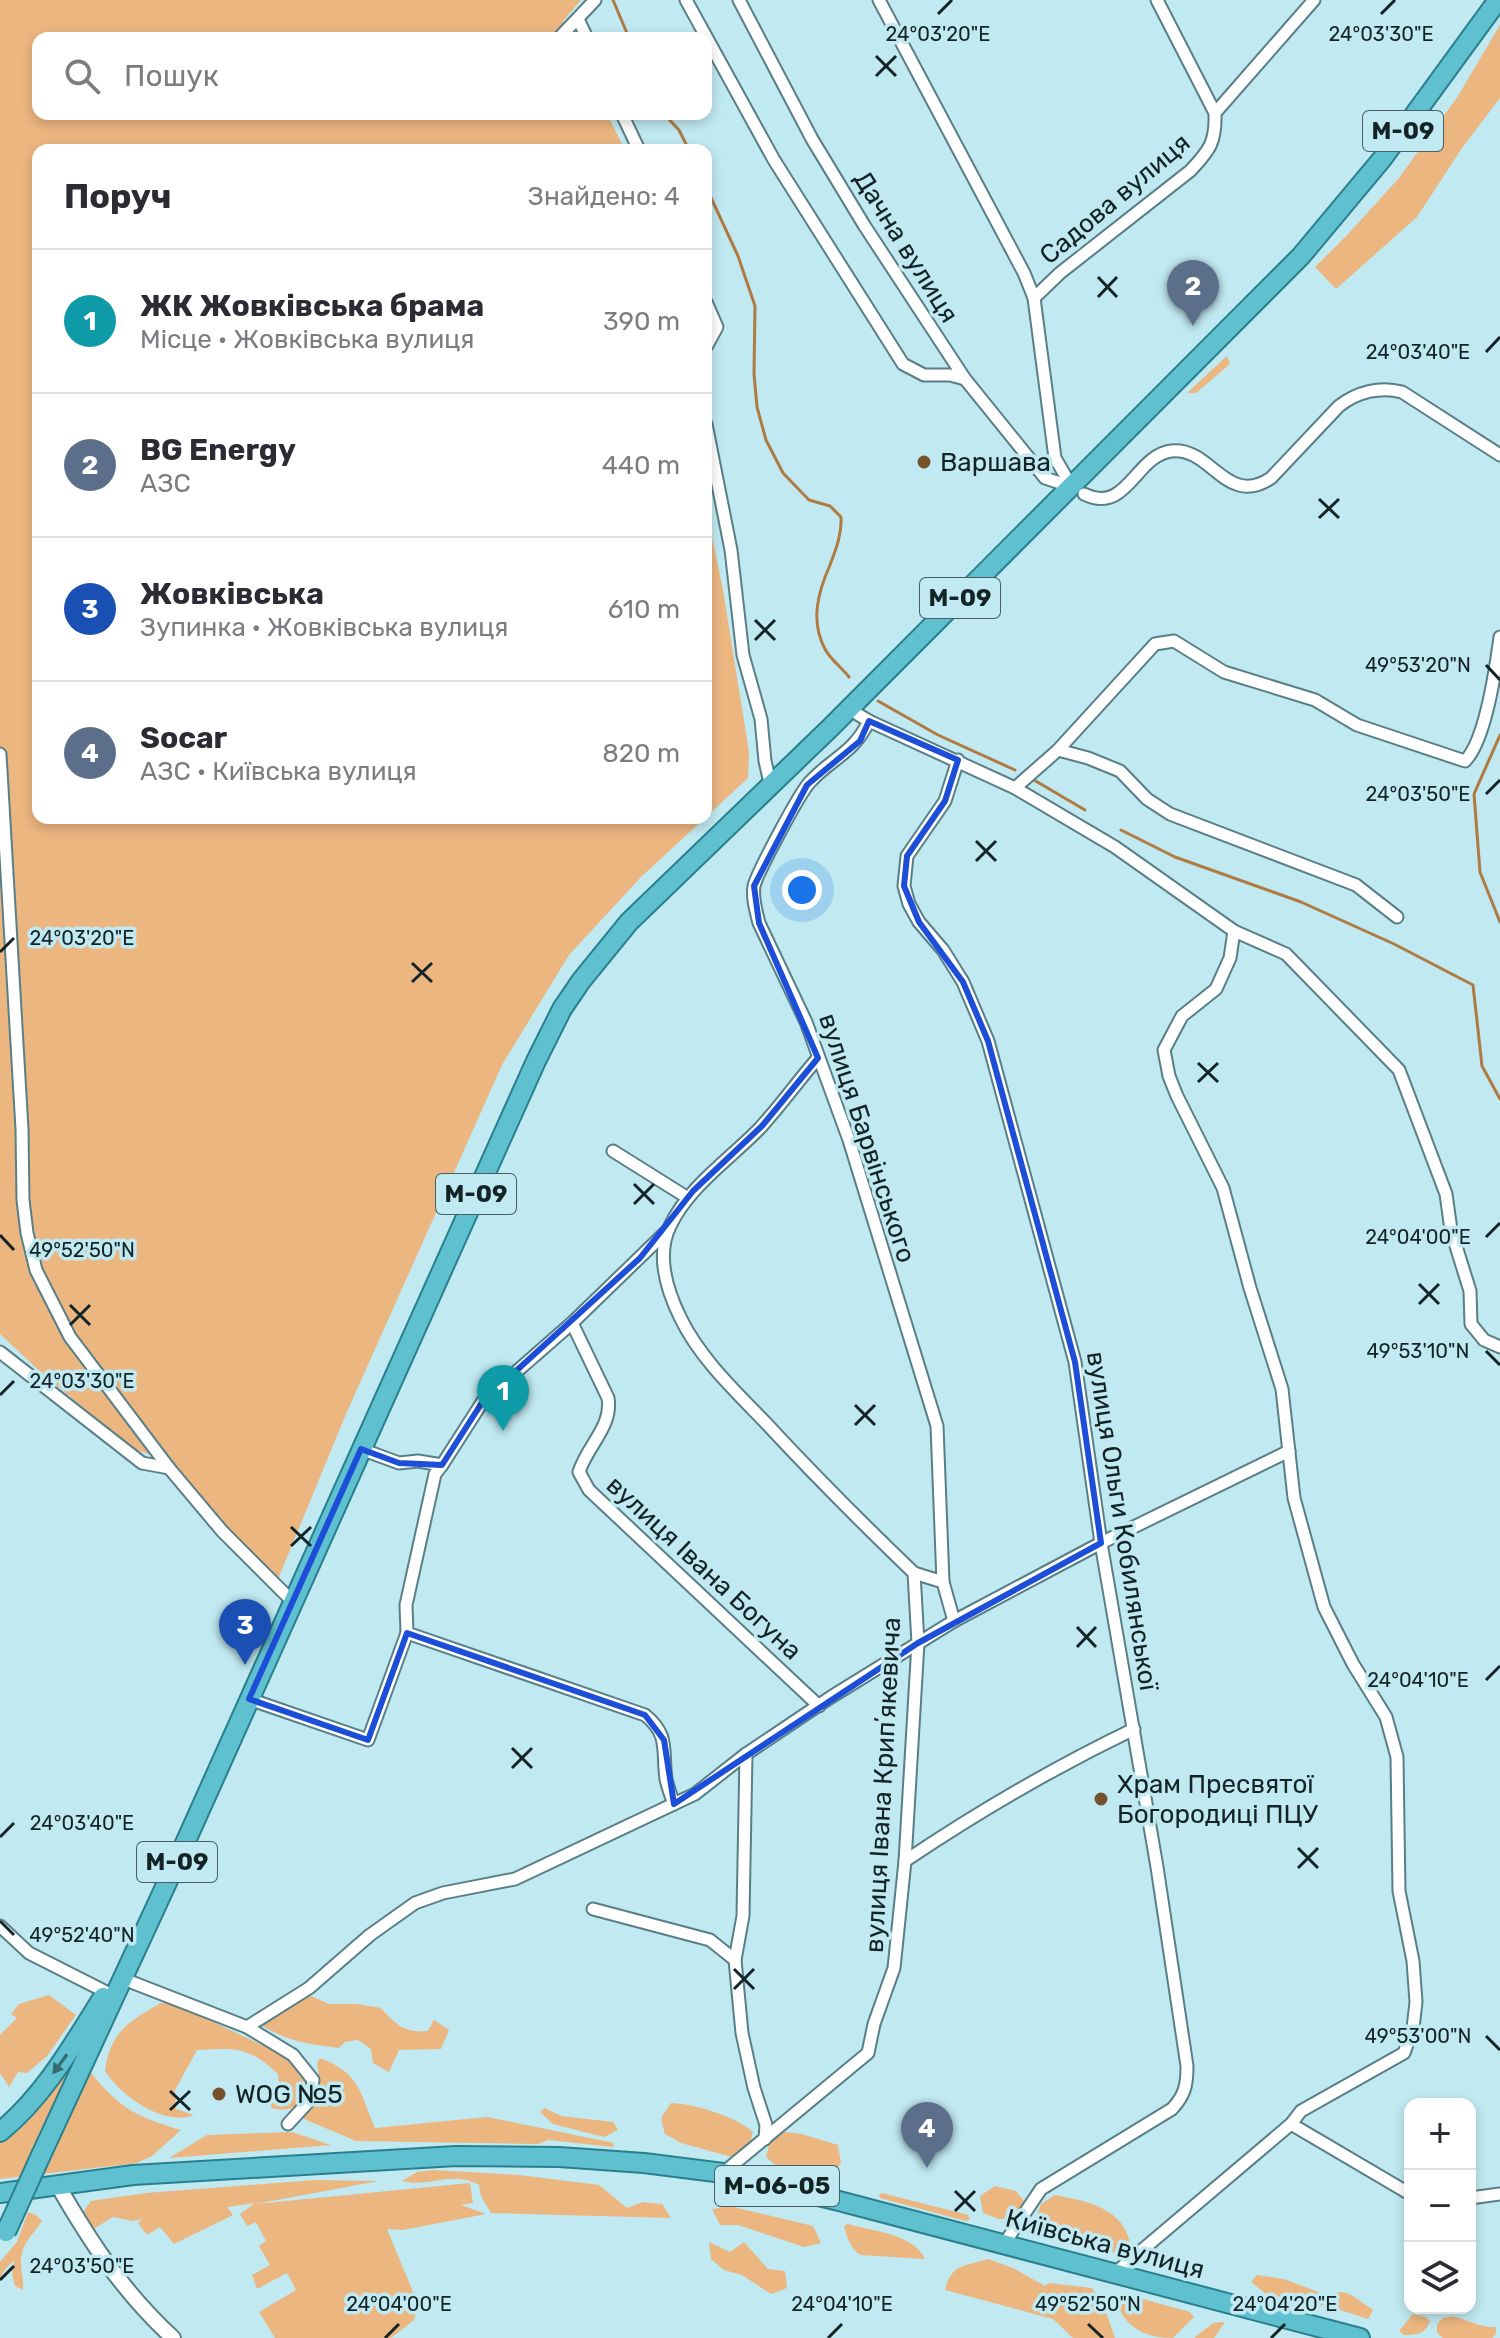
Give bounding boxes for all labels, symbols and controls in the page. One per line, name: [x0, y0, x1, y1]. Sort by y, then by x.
text: 24°03'20"E: [886, 22, 990, 46]
text: 24°03'30"E: [1328, 22, 1434, 46]
search box: [32, 32, 712, 120]
icon: search: [60, 54, 104, 98]
text: Пошук: [124, 58, 219, 94]
road number: М-09: [1363, 111, 1443, 151]
street label: Садова вулиця: [1034, 127, 1196, 271]
street label: Дачна вулиця: [847, 166, 965, 328]
text: Поруч: [64, 176, 172, 217]
text: Знайдено: 4: [528, 181, 680, 212]
pin: 2: [1167, 260, 1219, 326]
text: ЖК Жовківська брама: [140, 288, 484, 324]
text: 1: [84, 306, 96, 337]
text: 390 m: [603, 306, 680, 337]
text: Місце · Жовківська вулиця: [140, 324, 475, 355]
text: 24°03'40"E: [1366, 340, 1470, 364]
text: BG Energy: [140, 432, 296, 468]
place label: Варшава: [940, 447, 1051, 478]
text: 2: [82, 450, 98, 481]
text: 440 m: [602, 450, 680, 481]
marker: Варшава: [915, 453, 933, 471]
text: АЗС: [140, 468, 191, 499]
text: Жовківська: [140, 576, 324, 612]
road number: М-09: [920, 578, 1000, 618]
text: 3: [81, 594, 99, 625]
text: 610 m: [608, 594, 680, 625]
text: Зупинка · Жовківська вулиця: [140, 612, 508, 643]
text: 49°53'20"N: [1365, 653, 1471, 677]
text: Socar: [140, 720, 227, 756]
text: 4: [81, 738, 99, 769]
text: 820 m: [602, 738, 680, 769]
text: АЗС · Київська вулиця: [140, 756, 417, 787]
text: 24°03'50"E: [1366, 782, 1471, 806]
your location: [782, 870, 822, 910]
text: 24°03'20"E: [30, 926, 134, 950]
street label: вулиця Барвінського: [812, 1009, 922, 1267]
road number: М-09: [436, 1174, 516, 1214]
text: 24°04'00"E: [1365, 1225, 1471, 1249]
text: 49°52'50"N: [29, 1238, 135, 1262]
text: 49°53'10"N: [1367, 1339, 1469, 1363]
street label: вулиця Ольги Кобилянської: [1080, 1349, 1164, 1694]
pin: 1: [477, 1365, 529, 1431]
text: 24°03'30"E: [29, 1369, 135, 1393]
street label: вулиця Івана Богуна: [600, 1470, 808, 1666]
pin: 3: [219, 1599, 271, 1665]
street label: вулиця Івана Крипʼякевича: [859, 1616, 907, 1954]
text: 24°04'10"E: [1367, 1668, 1469, 1692]
place label: Храм Пресвятої Богородиці ПЦУ: [1117, 1769, 1319, 1830]
marker: Храм Пресвятої Богородиці ПЦУ: [1092, 1790, 1110, 1808]
text: 24°03'40"E: [30, 1811, 134, 1835]
road number: М-09: [137, 1842, 217, 1882]
text: 49°52'40"N: [29, 1923, 135, 1947]
text: 49°53'00"N: [1365, 2024, 1471, 2048]
one-way arrow: [53, 2054, 69, 2074]
place label: WOG №5: [235, 2079, 343, 2110]
marker: WOG №5: [210, 2085, 228, 2103]
map controls: [1404, 2098, 1476, 2314]
button: +: [1404, 2098, 1476, 2170]
pin: 4: [901, 2102, 953, 2168]
road number: М-06-05: [715, 2166, 839, 2206]
button: −: [1404, 2170, 1476, 2242]
street label: Київська вулиця: [1002, 2203, 1208, 2285]
button: layers: [1404, 2242, 1476, 2314]
text: 24°03'50"E: [30, 2254, 135, 2278]
text: 24°04'00"E: [346, 2292, 452, 2316]
text: 24°04'10"E: [791, 2292, 893, 2316]
text: 49°52'50"N: [1035, 2292, 1141, 2316]
text: 24°04'20"E: [1233, 2292, 1337, 2316]

